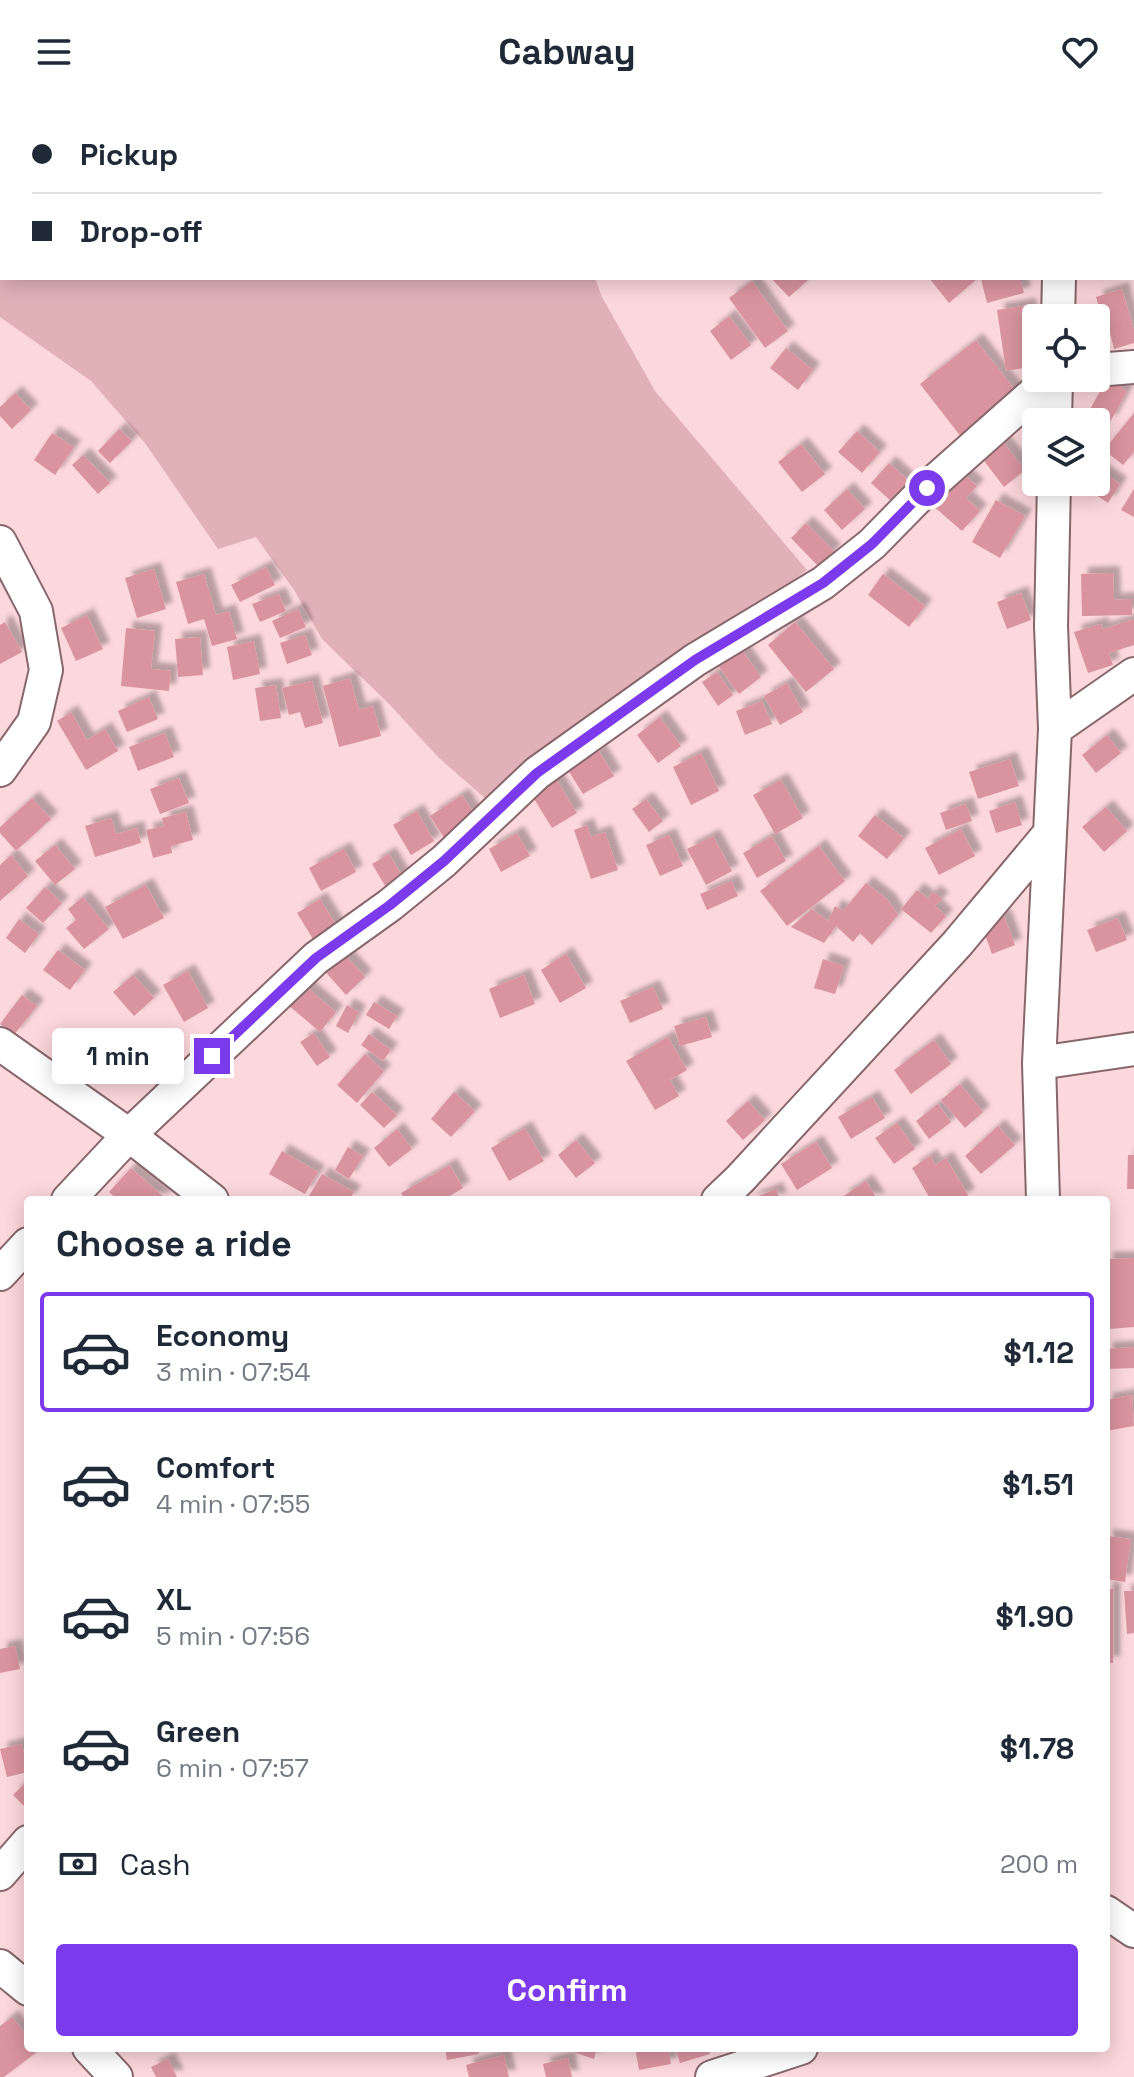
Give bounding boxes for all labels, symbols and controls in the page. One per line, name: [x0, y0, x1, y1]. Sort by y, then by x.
text: Cabway: [498, 29, 636, 75]
icon: menu: [32, 30, 76, 74]
icon: heart: [1058, 30, 1102, 74]
text: Pickup: [80, 135, 178, 174]
text: Drop-off: [80, 212, 203, 251]
map controls: [1022, 304, 1110, 496]
button: locate: [1022, 304, 1110, 392]
button: layers: [1022, 408, 1110, 496]
route start: [909, 470, 945, 506]
callout: 1 min: [52, 1028, 184, 1084]
route end: [194, 1038, 230, 1074]
text: 1 min: [86, 1039, 150, 1073]
text: Choose a ride: [56, 1221, 292, 1267]
icon: car: [60, 1316, 132, 1388]
text: Economy: [156, 1316, 289, 1355]
text: $1.12: [1004, 1333, 1074, 1372]
text: 3 min · 07:54: [156, 1355, 311, 1389]
icon: car: [60, 1448, 132, 1520]
text: Comfort: [156, 1448, 275, 1487]
text: $1.51: [1002, 1465, 1074, 1504]
text: 4 min · 07:55: [156, 1487, 310, 1521]
icon: car: [60, 1580, 132, 1652]
text: XL: [156, 1580, 192, 1619]
text: $1.90: [995, 1597, 1074, 1636]
text: 5 min · 07:56: [156, 1619, 310, 1653]
icon: car: [60, 1712, 132, 1784]
text: Green: [156, 1712, 240, 1751]
text: $1.78: [1000, 1729, 1074, 1768]
text: 6 min · 07:57: [156, 1751, 309, 1785]
icon: cash: [56, 1842, 100, 1886]
text: Cash: [120, 1845, 191, 1884]
text: 200 m: [1000, 1847, 1078, 1881]
button: Confirm: [56, 1944, 1078, 2036]

